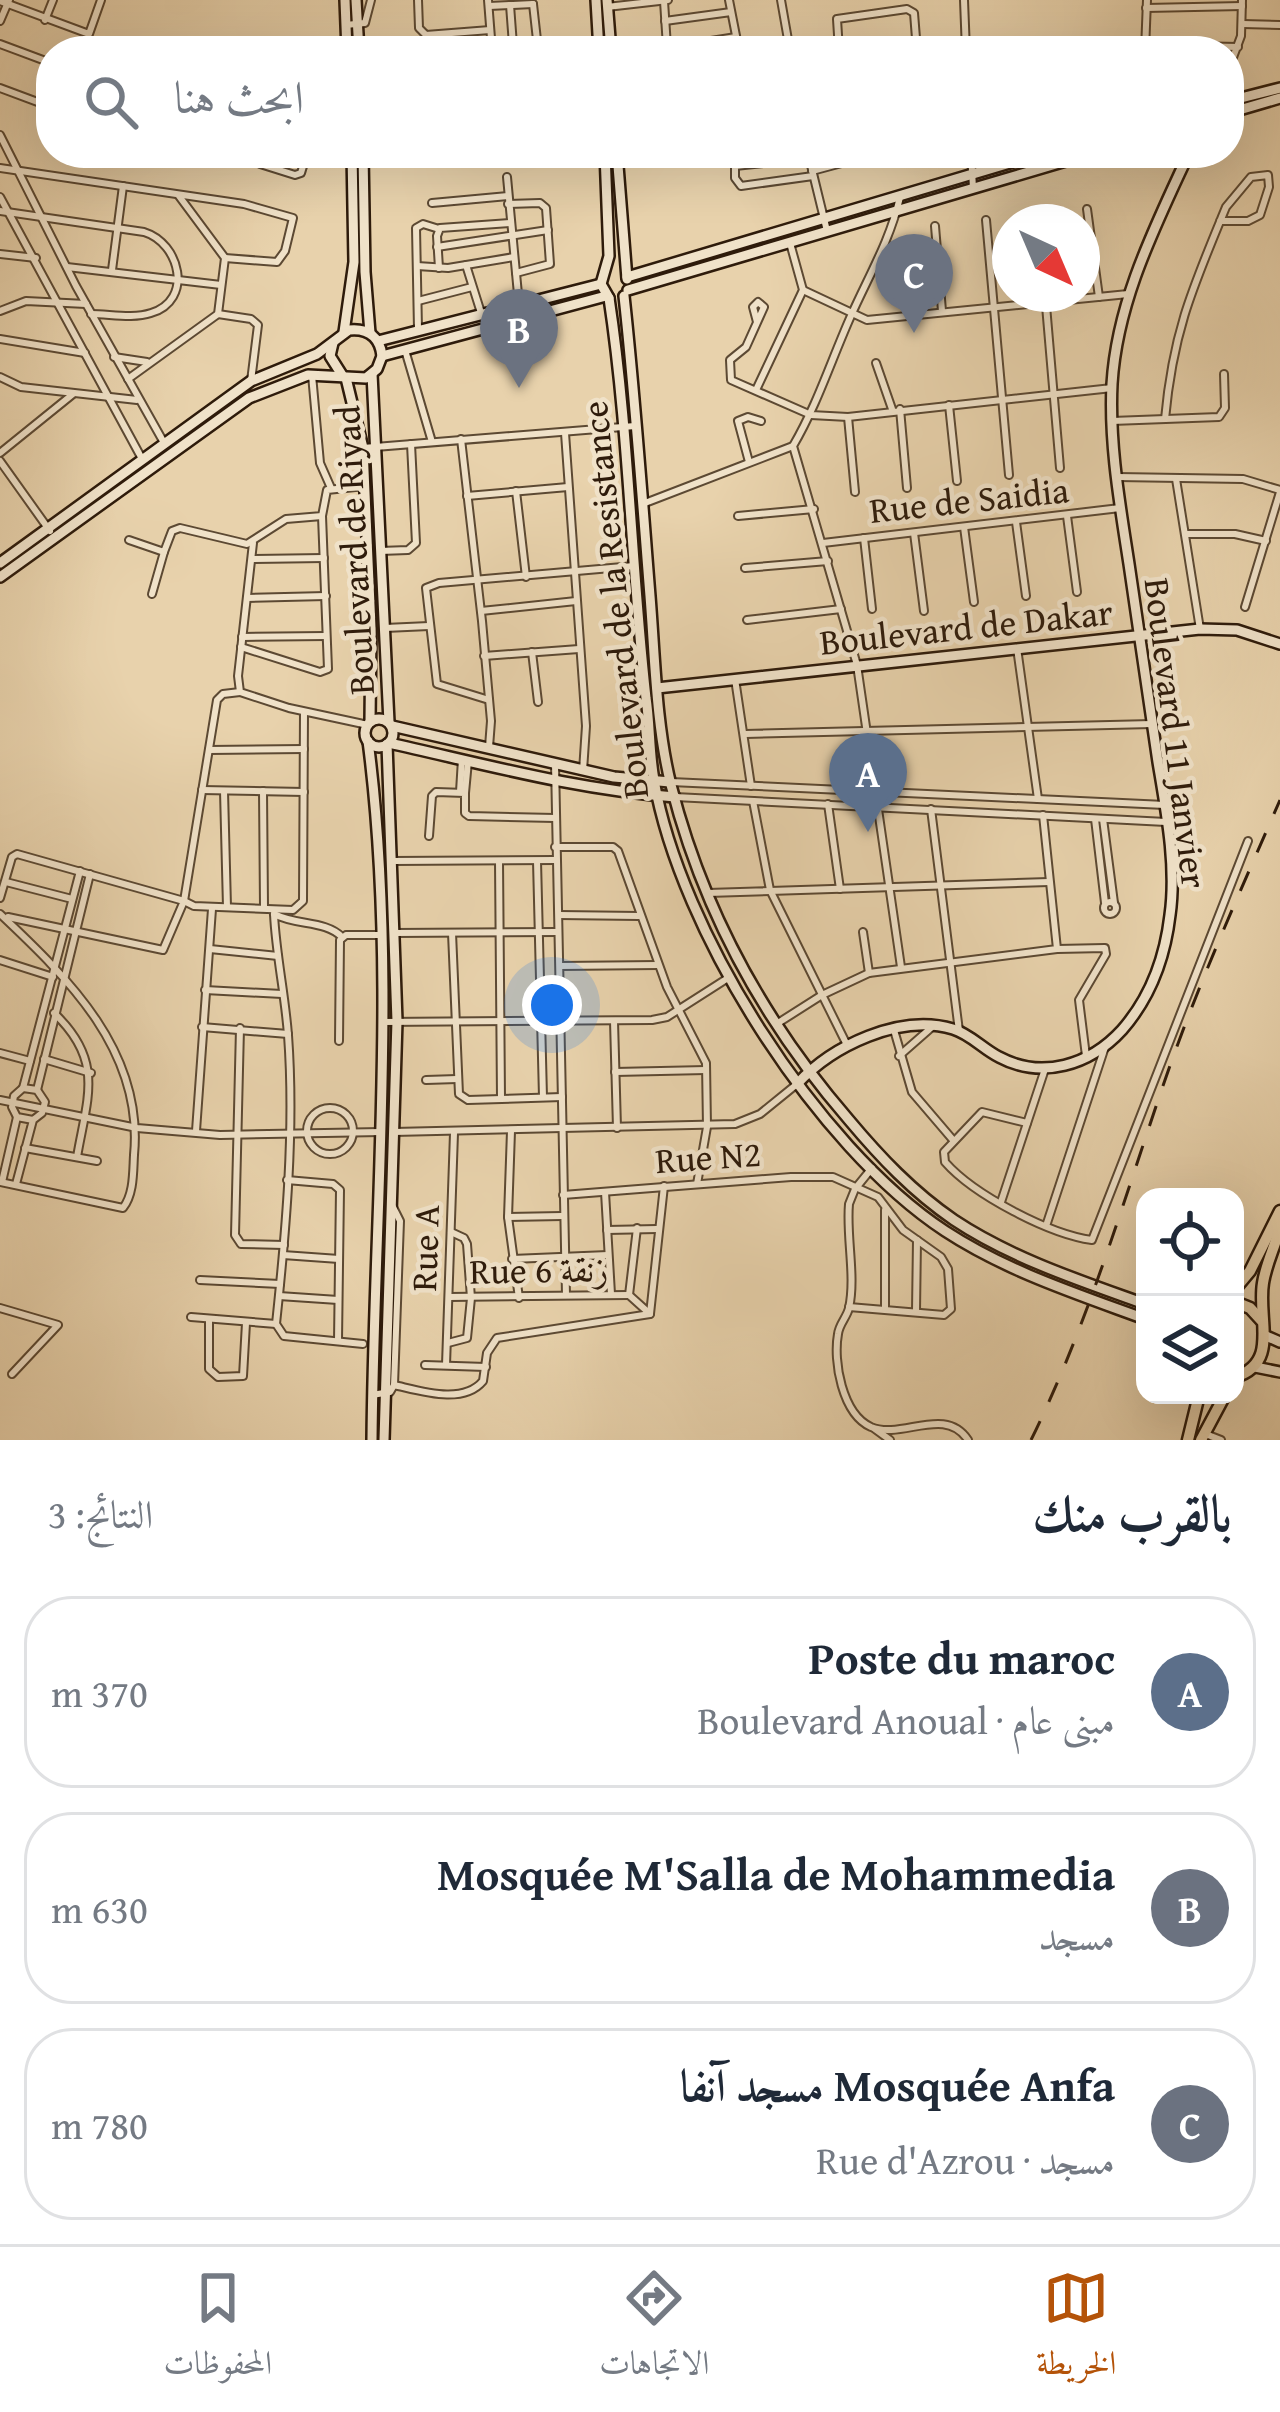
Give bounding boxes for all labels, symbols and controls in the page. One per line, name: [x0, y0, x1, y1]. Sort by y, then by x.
search box: [36, 36, 1244, 168]
text: ابحث هنا: [174, 64, 304, 129]
icon: search: [78, 69, 144, 135]
north arrow: [992, 204, 1100, 312]
pin: C: [875, 234, 953, 333]
pin: B: [480, 289, 558, 388]
street label: Boulevard de la Resistance: [567, 399, 661, 801]
street label: Boulevard de Riyad: [319, 404, 387, 696]
street label: Rue de Saidia: [867, 462, 1071, 536]
street label: Boulevard 11 Janvier: [1132, 575, 1222, 891]
street label: Boulevard de Dakar: [817, 584, 1115, 668]
pin: A: [829, 733, 907, 832]
your location: [522, 975, 582, 1035]
street label: Rue N2: [653, 1126, 763, 1186]
map controls: [1136, 1188, 1244, 1404]
button: locate: [1136, 1188, 1244, 1296]
street label: Rue A: [396, 1204, 452, 1292]
street label: Rue 6 زنقة: [469, 1241, 609, 1297]
button: layers: [1136, 1296, 1244, 1404]
text: بالقرب منك: [1032, 1475, 1232, 1550]
text: النتائج: 3: [48, 1485, 153, 1542]
text: Poste du maroc: [809, 1625, 1115, 1690]
text: 370 m: [51, 1664, 148, 1721]
text: A: [1178, 1664, 1202, 1721]
text: مبنى عام · Boulevard Anoual: [697, 1691, 1115, 1748]
text: Mosquée M'Salla de Mohammedia: [437, 1841, 1115, 1906]
text: 630 m: [51, 1880, 148, 1937]
text: B: [1178, 1880, 1202, 1937]
text: مسجد: [1038, 1907, 1115, 1964]
text: Mosquée Anfa مسجد آنفا: [680, 2052, 1115, 2117]
text: 780 m: [51, 2096, 148, 2153]
text: C: [1179, 2096, 1201, 2153]
text: مسجد · Rue d'Azrou: [816, 2131, 1115, 2188]
tab: المحفوظات: [163, 2265, 272, 2395]
tab: الاتجاهات: [599, 2265, 709, 2395]
tab: الخريطة: [1036, 2265, 1117, 2395]

